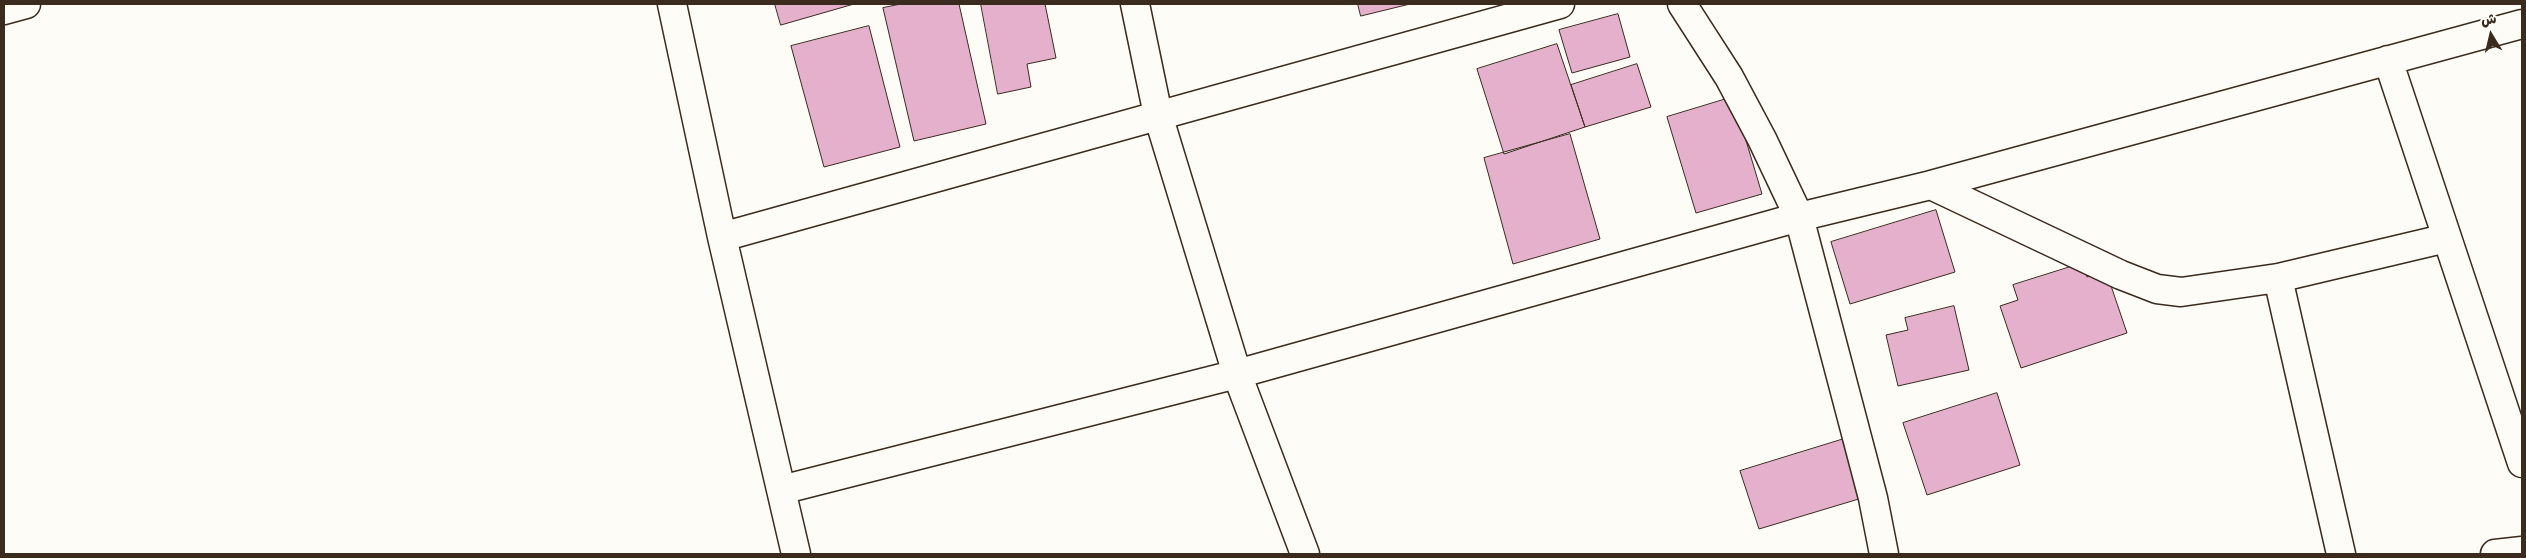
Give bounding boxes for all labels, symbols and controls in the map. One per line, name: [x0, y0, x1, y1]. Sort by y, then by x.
north arrow: [2466, 10, 2516, 60]
text: ش: [2480, 10, 2498, 29]

